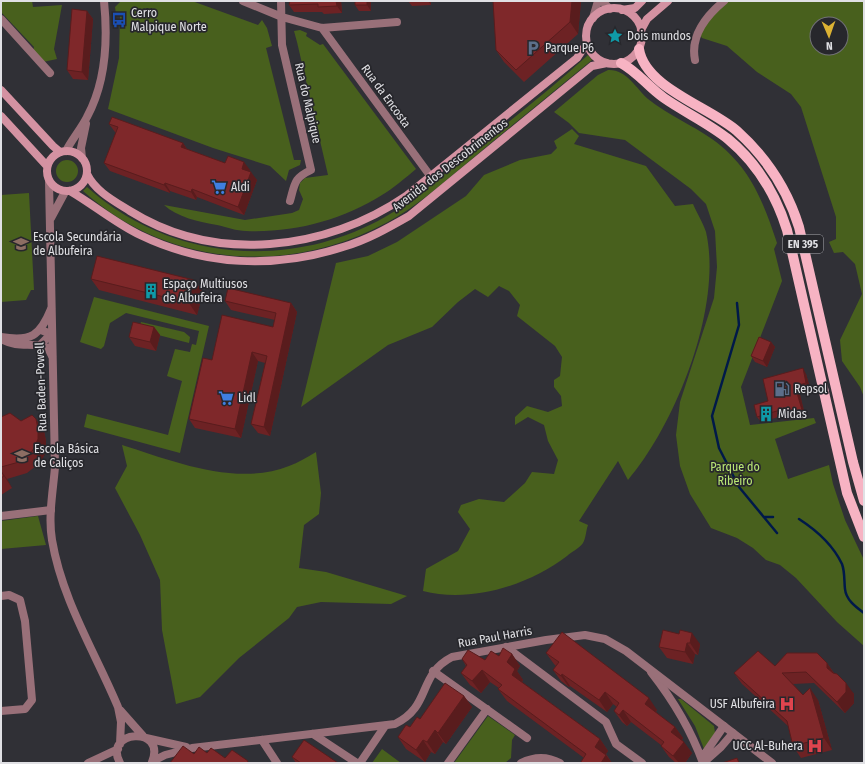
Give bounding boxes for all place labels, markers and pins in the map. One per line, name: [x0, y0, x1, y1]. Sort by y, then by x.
place label: Cerro Malpique Norte: [131, 6, 207, 34]
bus stop icon: Cerro Malpique Norte: [110, 11, 128, 29]
place icon: Dois mundos: [606, 27, 624, 45]
place label: Dois mundos: [627, 29, 691, 43]
parking icon: Parque P6: [524, 39, 542, 57]
place label: Parque P6: [545, 41, 594, 55]
supermarket icon: Aldi: [210, 178, 228, 196]
place label: Aldi: [231, 180, 250, 194]
place label: Escola Secundária de Albufeira: [33, 230, 122, 258]
school or university icon: Escola Secundária de Albufeira: [12, 235, 30, 253]
place label: Espaço Multiusos de Albufeira: [163, 277, 248, 305]
building icon: Espaço Multiusos de Albufeira: [142, 282, 160, 300]
fuel station icon: Repsol: [773, 380, 791, 398]
place label: Repsol: [794, 382, 827, 396]
supermarket icon: Lidl: [217, 389, 235, 407]
place label: Lidl: [238, 391, 256, 405]
building icon: Midas: [757, 405, 775, 423]
place label: Midas: [778, 407, 807, 421]
place label: Escola Básica de Caliços: [34, 442, 99, 470]
school or university icon: Escola Básica de Caliços: [13, 447, 31, 465]
hospital icon: USF Albufeira: [778, 695, 796, 713]
place label: USF Albufeira: [710, 697, 775, 711]
hospital icon: UCC Al-Buhera: [806, 737, 824, 755]
place label: UCC Al-Buhera: [733, 739, 803, 753]

